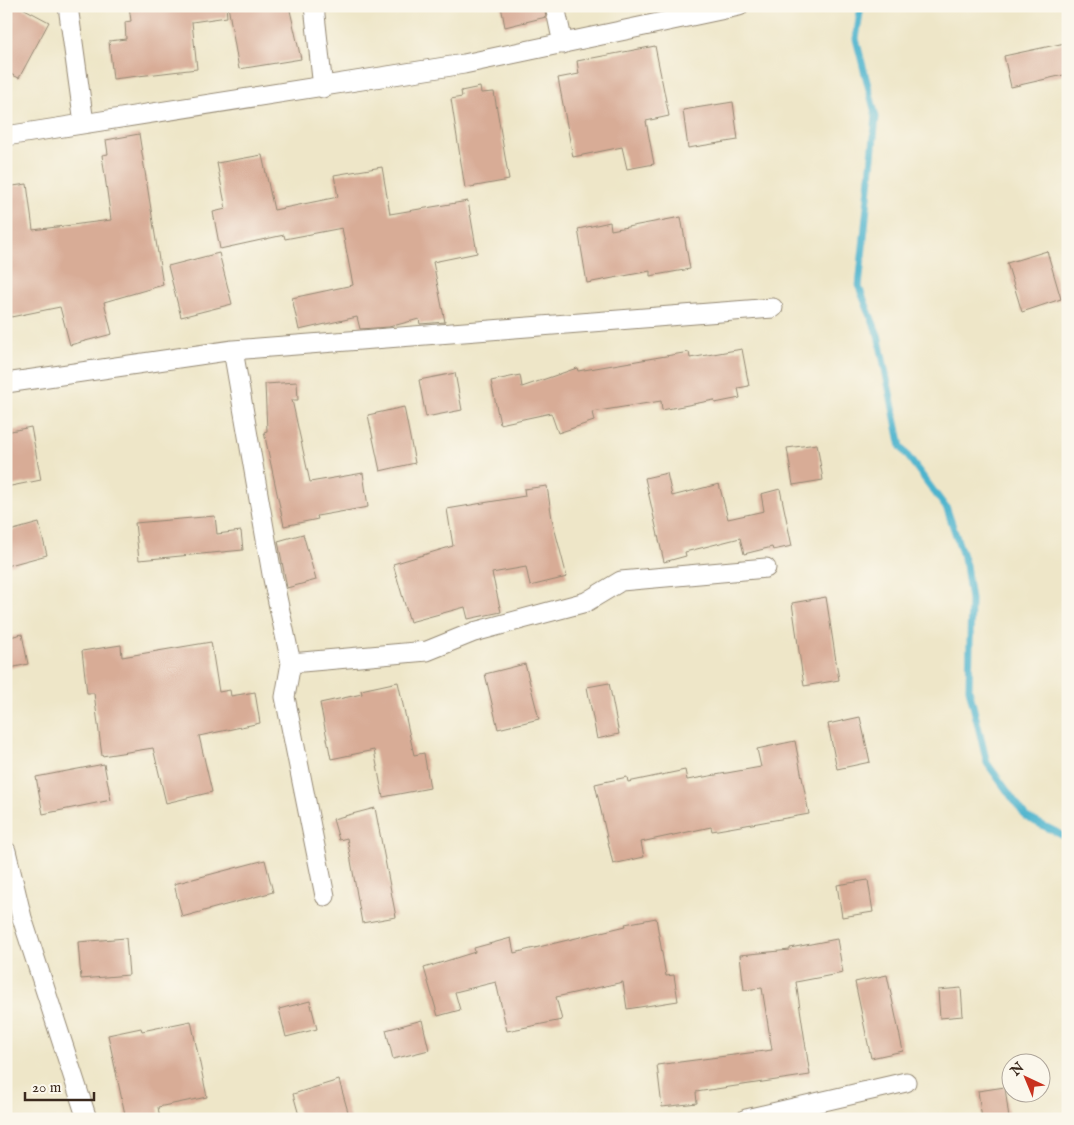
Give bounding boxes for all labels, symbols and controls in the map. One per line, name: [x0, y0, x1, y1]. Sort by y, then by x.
north arrow: [1002, 1052, 1052, 1102]
text: N: [1006, 1059, 1028, 1081]
scale bar: [25, 1070, 94, 1102]
text: 20 m: [32, 1078, 62, 1097]

